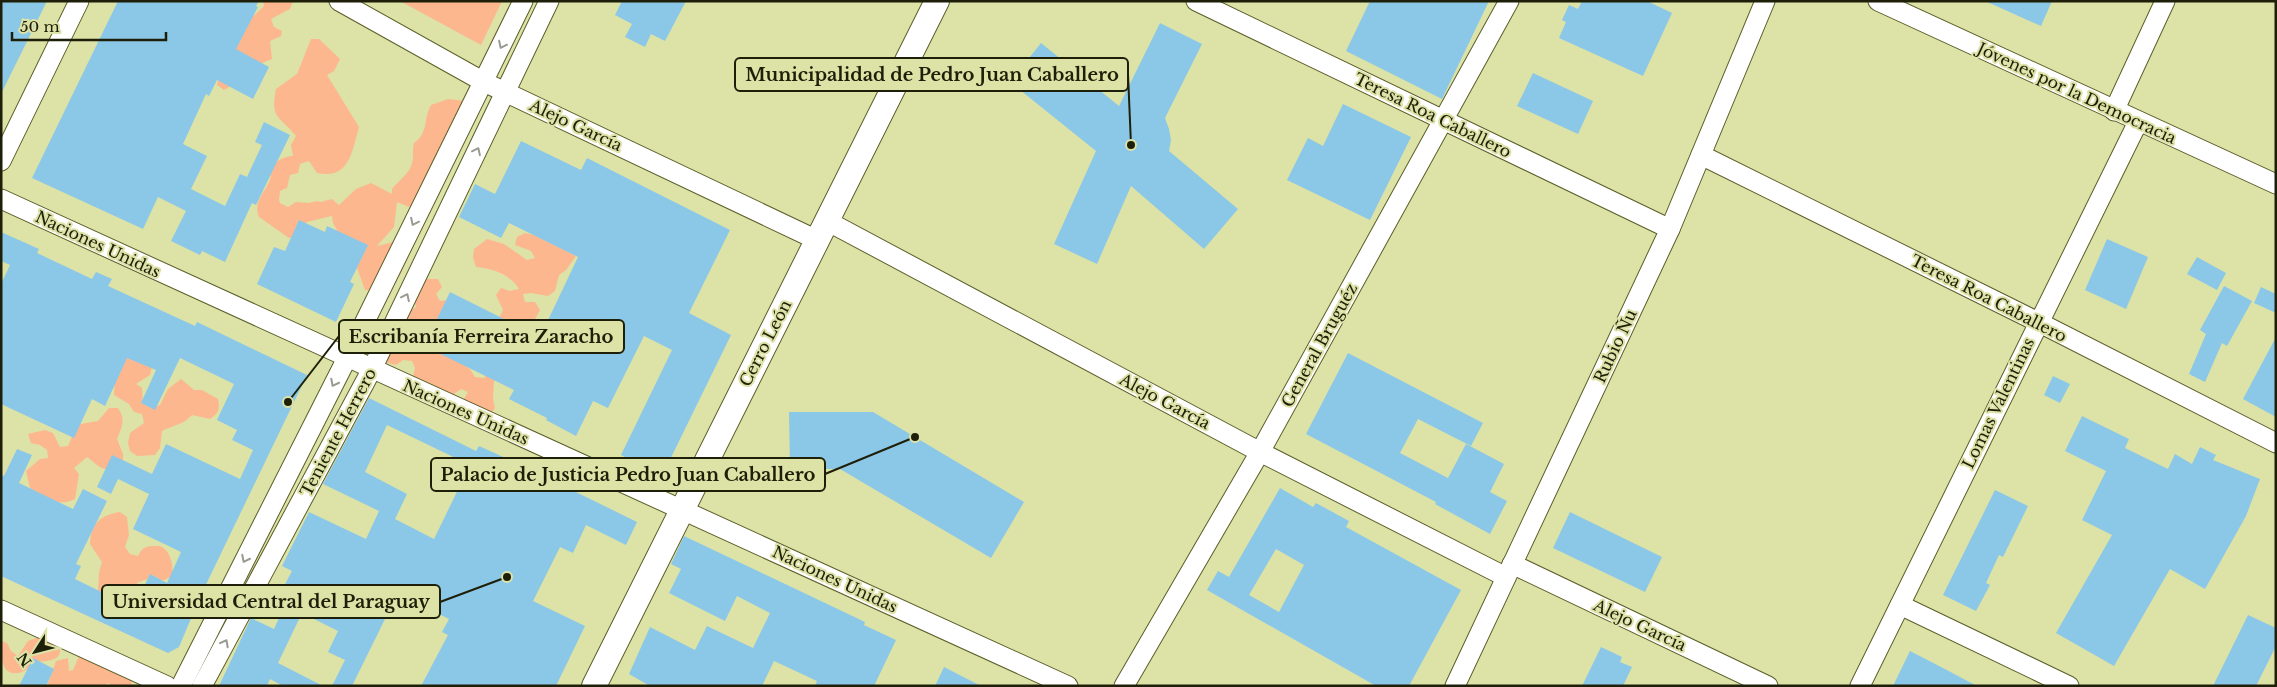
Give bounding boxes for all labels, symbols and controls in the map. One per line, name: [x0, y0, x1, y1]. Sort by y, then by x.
scale bar: [12, 10, 166, 42]
text: 50 m: [20, 17, 60, 36]
street label: Jóvenes por la Democracia: [1973, 37, 2180, 148]
one-way arrow: [497, 40, 508, 49]
callout: Municipalidad de Pedro Juan Caballero: [735, 58, 1128, 91]
text: Municipalidad de Pedro Juan Caballero: [745, 64, 1119, 86]
street label: Teresa Roa Caballero: [1351, 68, 1515, 162]
street label: Alejo García: [526, 94, 626, 155]
one-way arrow: [470, 147, 481, 156]
street label: Naciones Unidas: [32, 206, 164, 282]
one-way arrow: [410, 217, 420, 226]
street label: Teresa Roa Caballero: [1908, 250, 2070, 346]
street label: General Bruguéz: [1277, 279, 1361, 410]
one-way arrow: [400, 294, 410, 303]
street label: Cerro León: [735, 296, 795, 390]
street label: Rubio Ñu: [1588, 305, 1641, 386]
callout: Escribanía Ferreira Zaracho: [339, 320, 624, 353]
text: Escribanía Ferreira Zaracho: [349, 326, 614, 348]
street label: Lomas Valentinas: [1958, 334, 2038, 472]
street label: Teniente Herrero: [296, 364, 380, 500]
street label: Alejo García: [1115, 368, 1214, 433]
street label: Naciones Unidas: [400, 375, 532, 449]
one-way arrow: [330, 378, 340, 387]
callout: Palacio de Justicia Pedro Juan Caballero: [431, 458, 825, 491]
text: Palacio de Justicia Pedro Juan Caballero: [441, 464, 816, 486]
street label: Naciones Unidas: [769, 541, 901, 617]
one-way arrow: [241, 554, 251, 563]
callout: Universidad Central del Paraguay: [102, 585, 440, 618]
text: Universidad Central del Paraguay: [112, 591, 430, 613]
street label: Alejo García: [1590, 594, 1690, 655]
north arrow: [10, 627, 60, 677]
one-way arrow: [219, 639, 229, 648]
text: N: [13, 649, 36, 670]

